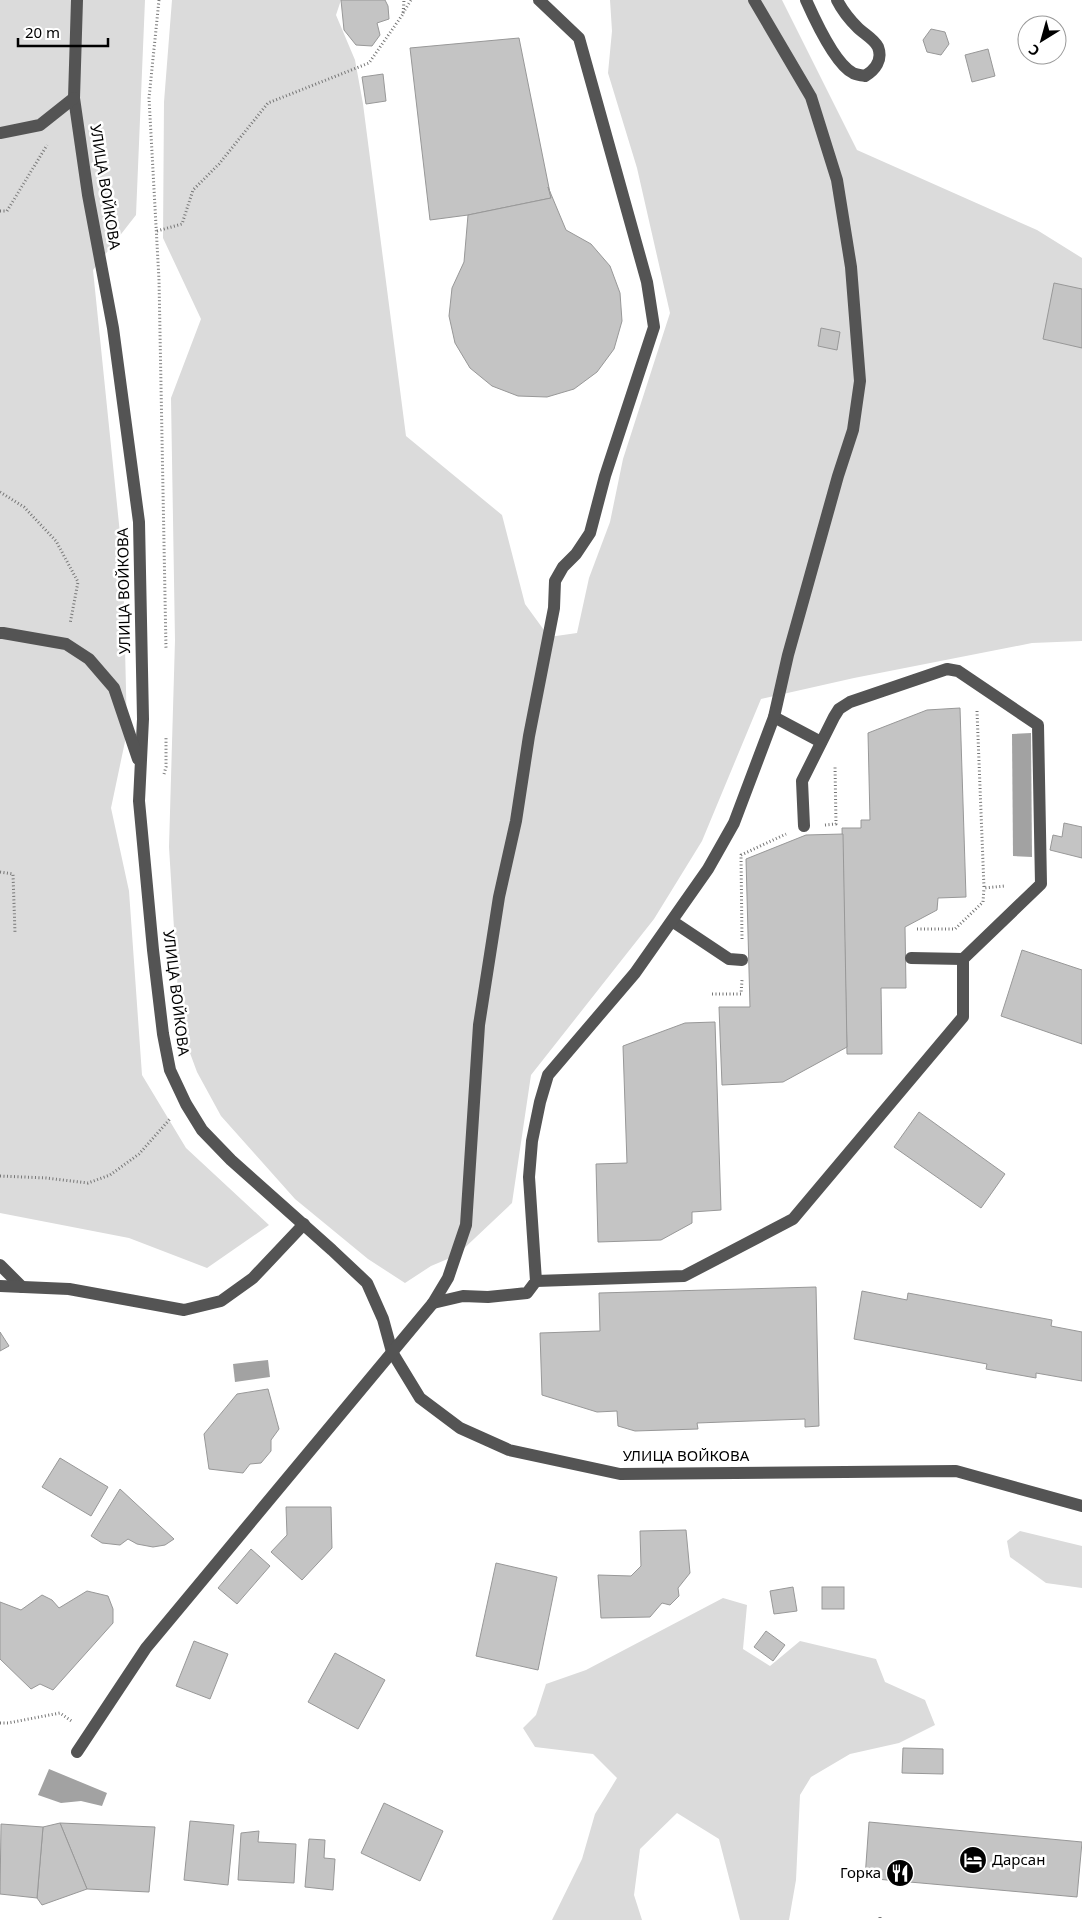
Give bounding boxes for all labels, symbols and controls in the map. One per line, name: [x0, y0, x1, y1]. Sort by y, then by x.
scale bar: [18, 15, 108, 47]
north arrow: [1017, 15, 1067, 65]
text: 20 m: [25, 22, 60, 42]
text: С: [1025, 40, 1043, 61]
street label: УЛИЦА ВОЙКОВА: [86, 123, 126, 251]
street label: УЛИЦА ВОЙКОВА: [112, 527, 134, 654]
street label: УЛИЦА ВОЙКОВА: [159, 929, 195, 1057]
street label: УЛИЦА ВОЙКОВА: [623, 1445, 750, 1465]
hotel icon: Дарсан: [958, 1845, 988, 1875]
place label: Дарсан: [992, 1849, 1045, 1869]
restaurant icon: Горка: [885, 1858, 915, 1888]
place label: Горка: [840, 1862, 881, 1882]

